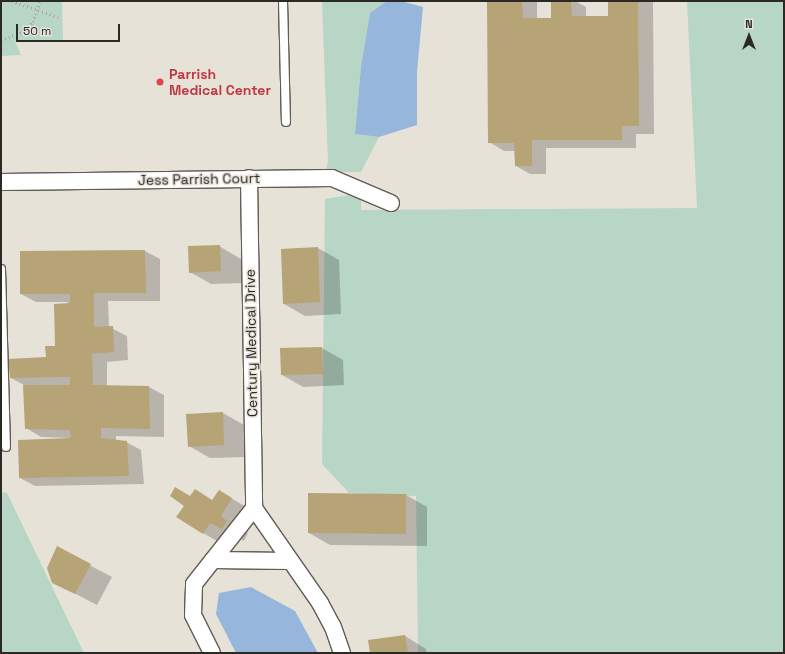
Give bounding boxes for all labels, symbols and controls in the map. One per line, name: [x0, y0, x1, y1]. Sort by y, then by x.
scale bar: [18, 16, 122, 42]
north arrow: [729, 16, 769, 56]
text: N: [745, 17, 753, 31]
text: 50 m: [23, 23, 51, 39]
place label: Parrish Medical Center: [169, 66, 271, 98]
marker: Parrish Medical Center: [154, 76, 166, 88]
street label: Jess Parrish Court: [138, 170, 260, 188]
street label: Century Medical Drive: [241, 269, 261, 417]

